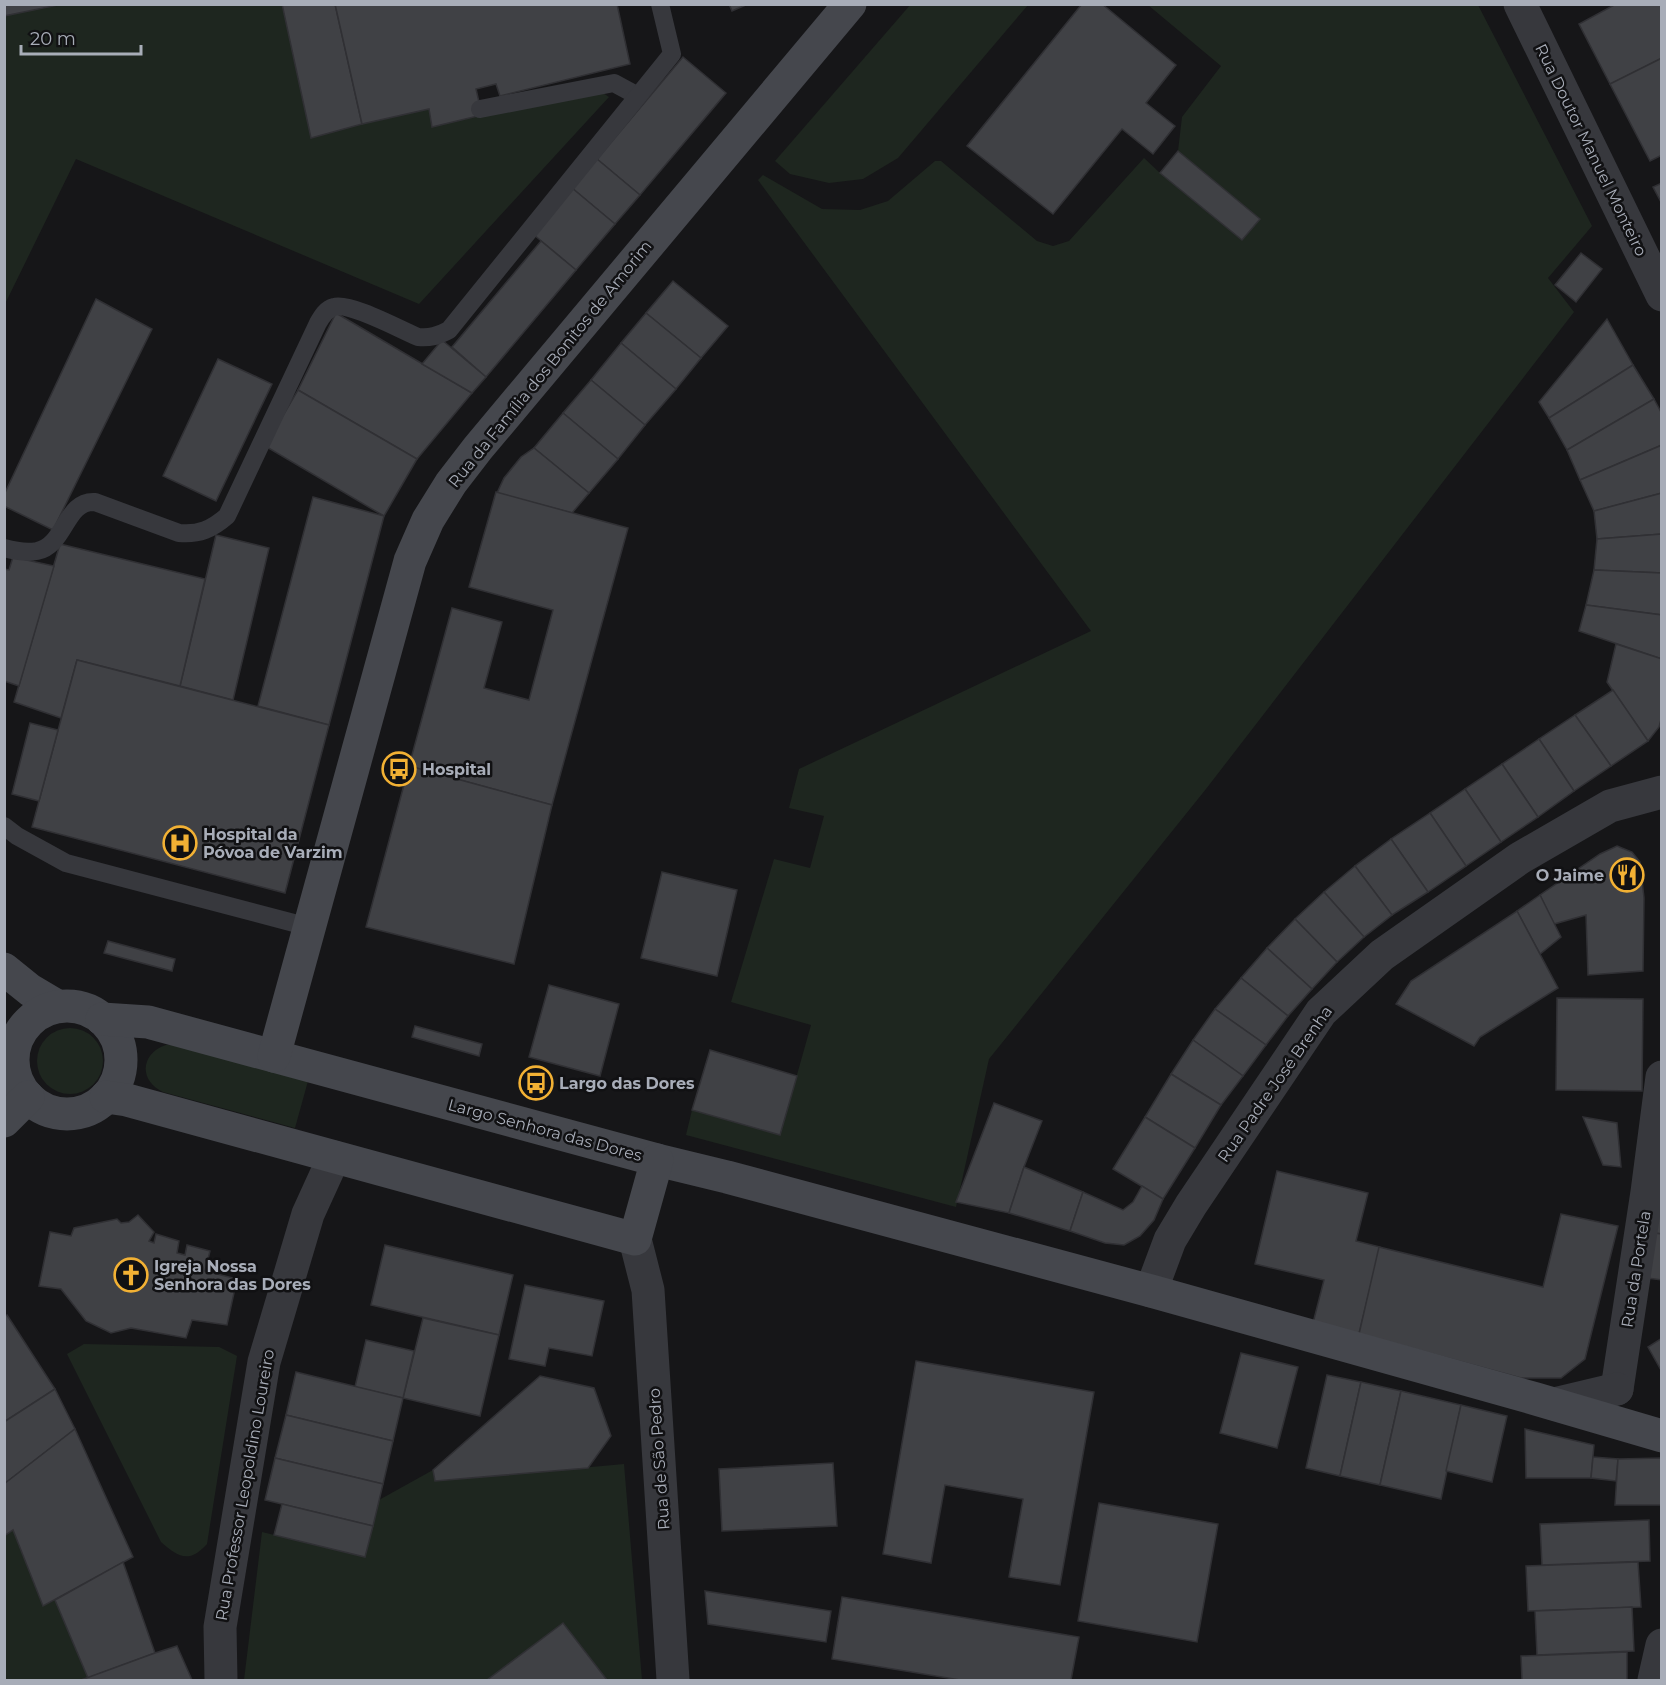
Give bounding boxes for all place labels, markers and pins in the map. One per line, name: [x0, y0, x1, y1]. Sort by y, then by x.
bus stop icon: Hospital: [381, 751, 417, 787]
place label: Hospital: [422, 760, 491, 779]
hospital icon: Hospital da Póvoa de Varzim: [162, 825, 198, 861]
place label: Hospital da Póvoa de Varzim: [203, 825, 343, 862]
restaurant icon: O Jaime: [1609, 857, 1645, 893]
place label: O Jaime: [1536, 866, 1604, 885]
bus stop icon: Largo das Dores: [518, 1065, 554, 1101]
place label: Largo das Dores: [559, 1074, 695, 1093]
church icon: Igreja Nossa Senhora das Dores: [113, 1257, 149, 1293]
place label: Igreja Nossa Senhora das Dores: [154, 1257, 311, 1294]

